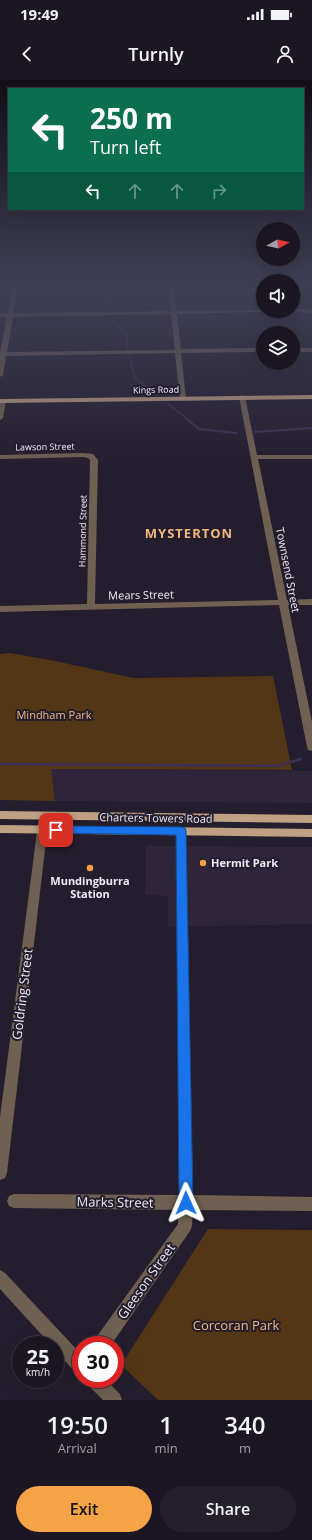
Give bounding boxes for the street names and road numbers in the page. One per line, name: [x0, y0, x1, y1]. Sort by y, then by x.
street label: Kings Road: [133, 383, 179, 396]
street label: Lawson Street: [15, 439, 75, 454]
street label: Hammond Street: [75, 495, 90, 567]
street label: Townsend Street: [273, 526, 304, 614]
street label: Mears Street: [108, 586, 174, 603]
street label: Charters Towers Road: [99, 809, 213, 826]
street label: Goldring Street: [7, 947, 37, 1041]
street label: Marks Street: [76, 1192, 154, 1212]
street label: Gleeson Street: [113, 1239, 179, 1323]

